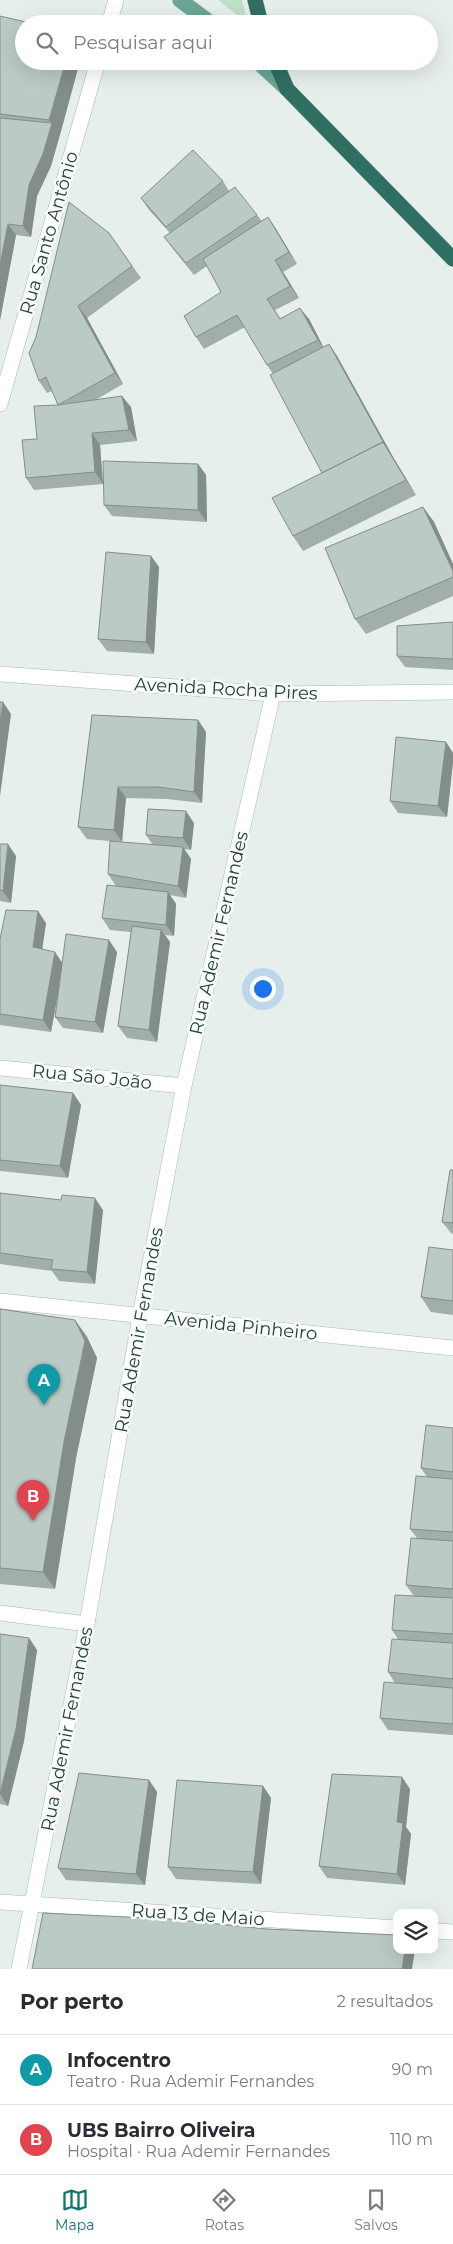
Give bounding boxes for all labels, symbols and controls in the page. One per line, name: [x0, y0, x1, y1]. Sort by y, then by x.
search box: [15, 15, 438, 70]
icon: search: [33, 29, 61, 57]
text: Pesquisar aqui: [73, 31, 213, 54]
street label: Rua Santo Antônio: [15, 149, 83, 317]
street label: Avenida Rocha Pires: [134, 673, 318, 705]
street label: Rua Ademir Fernandes: [185, 829, 253, 1037]
your location: [250, 976, 276, 1002]
street label: Rua São João: [31, 1060, 153, 1094]
street label: Rua Ademir Fernandes: [110, 1225, 168, 1434]
street label: Avenida Pinheiro: [164, 1307, 318, 1345]
pin: A: [28, 1364, 60, 1405]
pin: B: [17, 1480, 49, 1521]
street label: Rua Ademir Fernandes: [36, 1625, 98, 1833]
street label: Rua 13 de Maio: [131, 1899, 265, 1931]
map controls: [393, 1909, 438, 1954]
button: layers: [393, 1909, 438, 1954]
text: Por perto: [20, 1989, 124, 2014]
text: 2 resultados: [337, 1992, 433, 2011]
text: Infocentro: [67, 2049, 171, 2072]
text: A: [30, 2060, 42, 2079]
text: 90 m: [391, 2060, 433, 2079]
text: Teatro · Rua Ademir Fernandes: [67, 2072, 314, 2091]
text: UBS Bairro Oliveira: [67, 2119, 255, 2142]
text: B: [30, 2130, 42, 2149]
text: 110 m: [390, 2130, 433, 2149]
text: Hospital · Rua Ademir Fernandes: [67, 2142, 330, 2161]
tab: Mapa: [55, 2186, 94, 2234]
tab: Rotas: [205, 2186, 244, 2234]
tab: Salvos: [354, 2186, 398, 2234]

